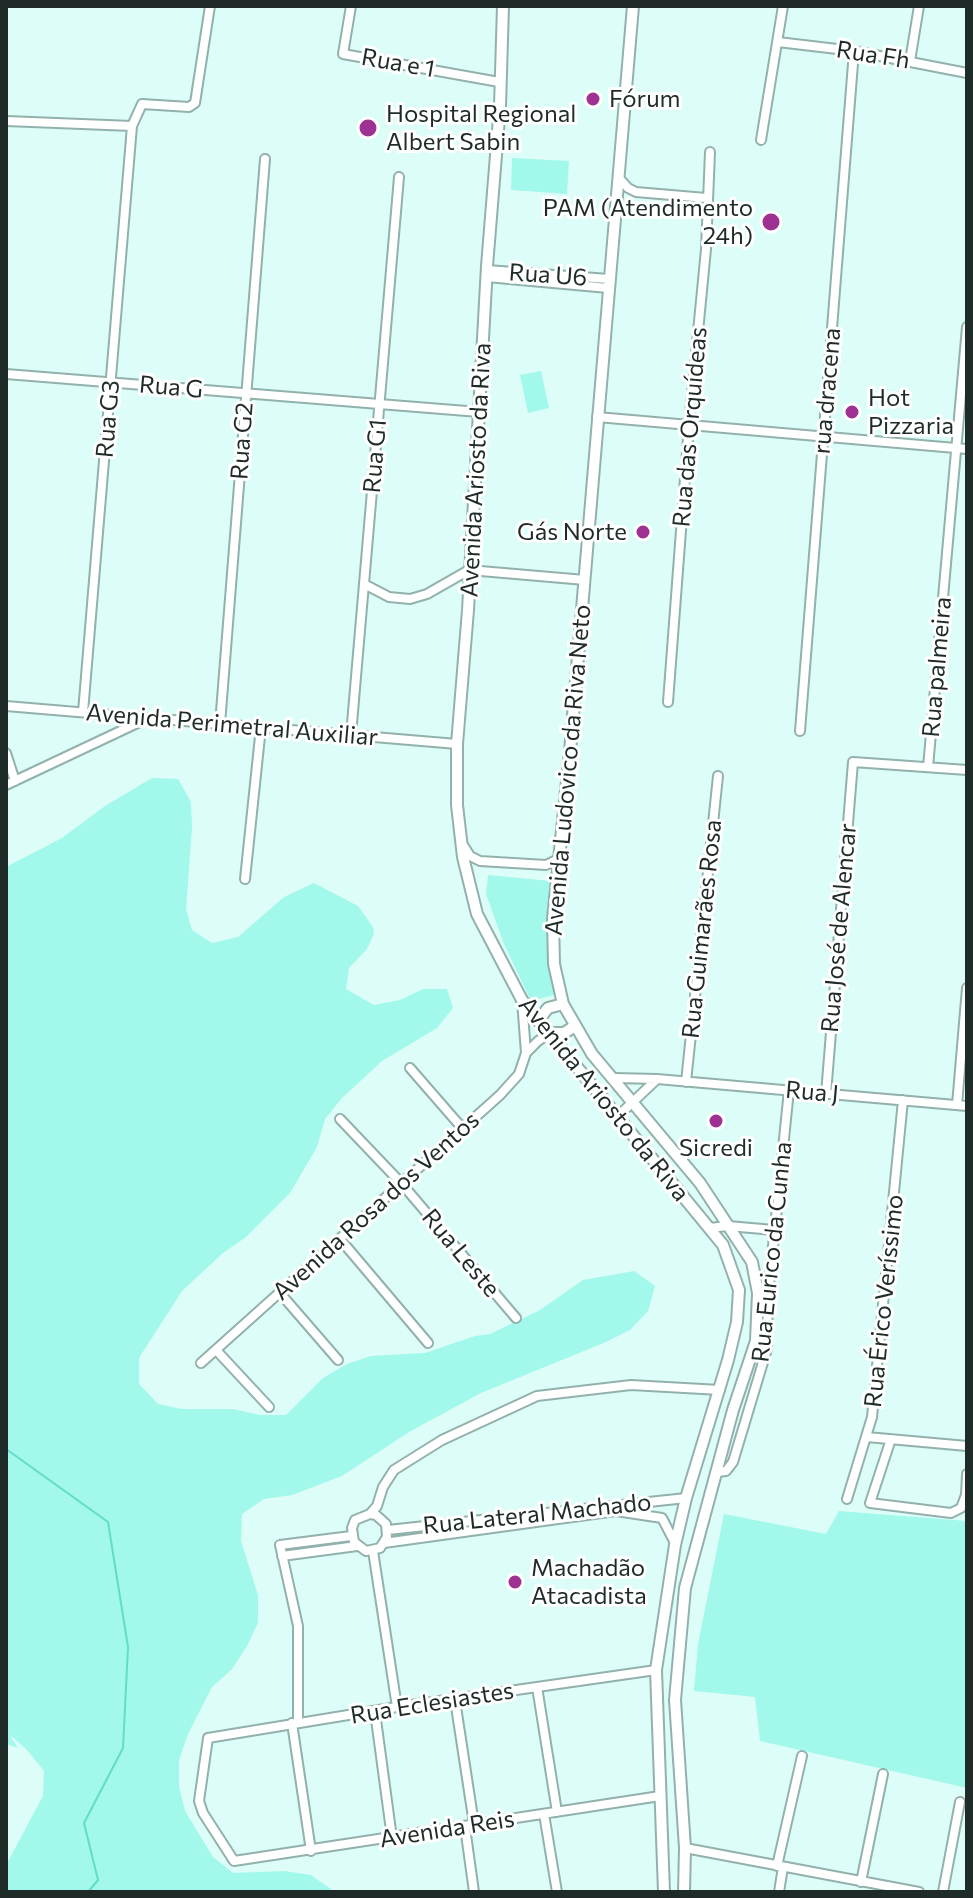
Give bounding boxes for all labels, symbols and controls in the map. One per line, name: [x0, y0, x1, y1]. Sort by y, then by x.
street label: Rua Fh: [834, 35, 912, 75]
street label: Rua e 1: [359, 42, 437, 84]
place label: Fórum: [609, 85, 681, 113]
marker: Fórum: [584, 90, 602, 108]
place label: Hospital Regional Albert Sabin: [386, 100, 576, 156]
marker: Hospital Regional Albert Sabin: [357, 117, 379, 139]
place label: PAM (Atendimento 24h): [543, 194, 753, 250]
marker: PAM (Atendimento 24h): [760, 211, 782, 233]
street label: Rua U6: [508, 258, 588, 292]
street label: Rua das Orquídeas: [667, 326, 713, 528]
street label: rua dracena: [807, 327, 847, 455]
street label: Avenida Ariosto da Riva: [455, 342, 497, 598]
street label: Rua G: [138, 370, 204, 404]
street label: Rua G3: [90, 379, 126, 459]
place label: Hot Pizzaria: [868, 384, 954, 440]
street label: Rua G2: [225, 401, 259, 481]
marker: Hot Pizzaria: [843, 403, 861, 421]
street label: Rua G1: [357, 418, 393, 494]
place label: Gás Norte: [517, 518, 627, 546]
marker: Gás Norte: [634, 523, 652, 541]
street label: Rua palmeira: [917, 596, 957, 738]
street label: Avenida Ludovico da Riva Neto: [539, 603, 597, 937]
street label: Avenida Perimetral Auxiliar: [85, 698, 379, 752]
street label: Rua Guimarães Rosa: [676, 818, 728, 1040]
street label: Rua José de Alencar: [816, 822, 862, 1034]
street label: Avenida Ariosto da Riva: [513, 991, 695, 1207]
street label: Rua J: [784, 1075, 840, 1109]
street label: Avenida Rosa dos Ventos: [267, 1106, 485, 1306]
marker: Sicredi: [707, 1112, 725, 1130]
place label: Sicredi: [679, 1134, 753, 1162]
street label: Rua Eurico da Cunha: [746, 1140, 798, 1364]
street label: Rua Érico Veríssimo: [859, 1193, 909, 1409]
street label: Rua Leste: [416, 1203, 506, 1303]
street label: Rua Lateral Machado: [421, 1488, 653, 1540]
place label: Machadão Atacadista: [531, 1554, 647, 1610]
marker: Machadão Atacadista: [506, 1573, 524, 1591]
street label: Rua Eclesiastes: [348, 1676, 516, 1730]
street label: Avenida Reis: [378, 1804, 516, 1854]

